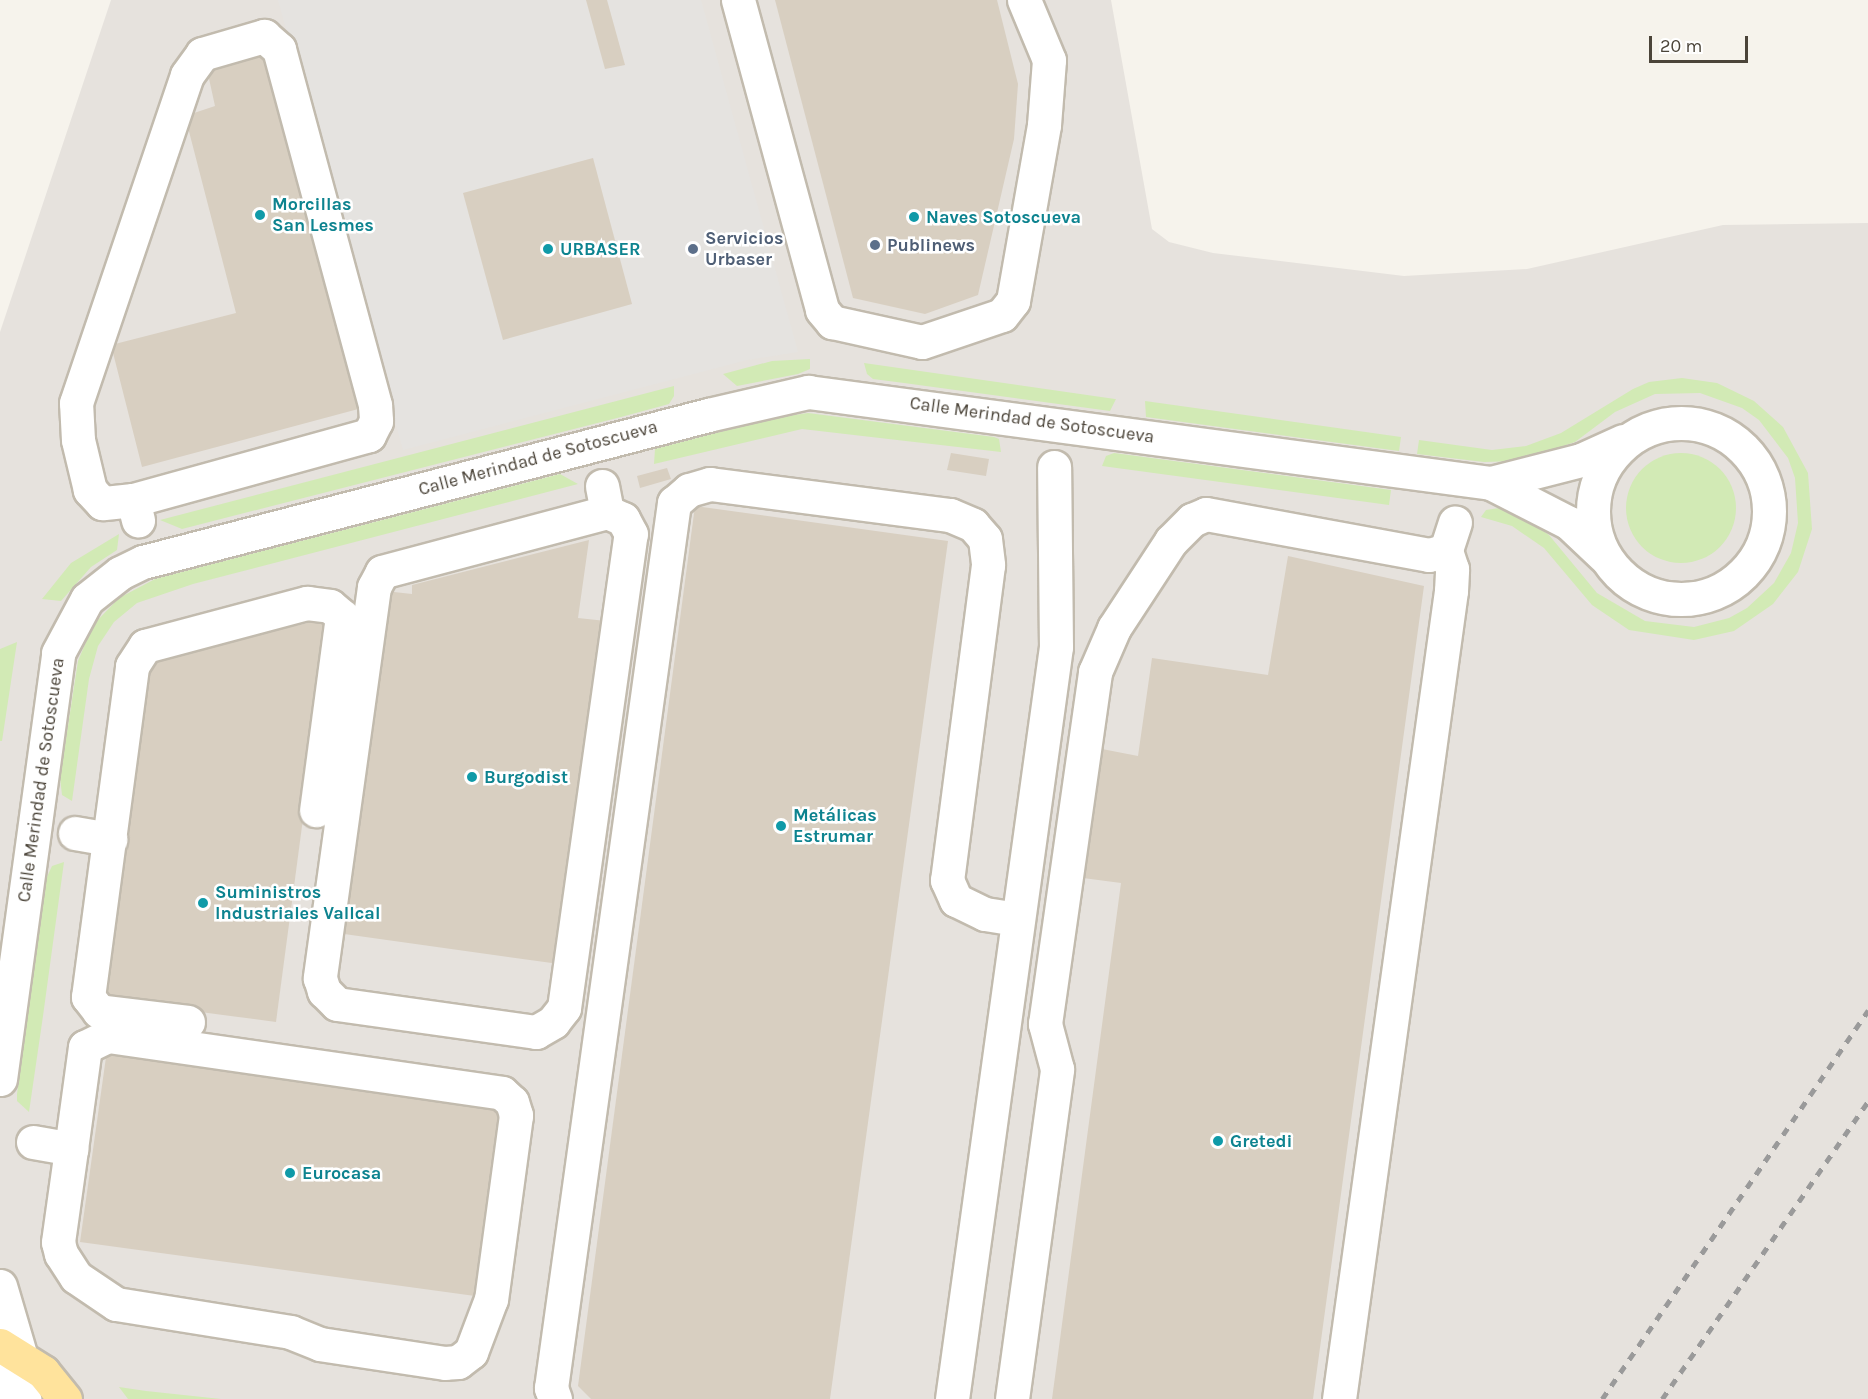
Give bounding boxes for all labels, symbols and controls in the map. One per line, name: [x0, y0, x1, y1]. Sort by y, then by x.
scale bar: [1652, 24, 1751, 62]
text: 20 m: [1660, 35, 1702, 57]
place label: Morcillas San Lesmes: [272, 194, 374, 236]
place label: Naves Sotoscueva: [926, 206, 1081, 228]
marker: Morcillas San Lesmes: [253, 208, 267, 222]
marker: Naves Sotoscueva: [907, 210, 921, 224]
place label: Servicios Urbaser: [705, 228, 783, 270]
place label: Publinews: [887, 234, 975, 256]
place label: URBASER: [560, 238, 641, 260]
marker: Publinews: [868, 238, 882, 252]
marker: URBASER: [541, 242, 555, 256]
marker: Servicios Urbaser: [686, 242, 700, 256]
street label: Calle Merindad de Sotoscueva: [908, 392, 1156, 448]
street label: Calle Merindad de Sotoscueva: [416, 416, 660, 500]
street label: Calle Merindad de Sotoscueva: [13, 656, 69, 904]
place label: Burgodist: [484, 766, 568, 788]
marker: Burgodist: [465, 770, 479, 784]
place label: Metálicas Estrumar: [793, 805, 877, 848]
marker: Metálicas Estrumar: [774, 819, 788, 833]
place label: Suministros Industriales Vallcal: [215, 882, 380, 924]
marker: Suministros Industriales Vallcal: [196, 896, 210, 910]
place label: Gretedi: [1230, 1130, 1292, 1152]
marker: Gretedi: [1211, 1134, 1225, 1148]
place label: Eurocasa: [302, 1162, 381, 1184]
marker: Eurocasa: [283, 1166, 297, 1180]

